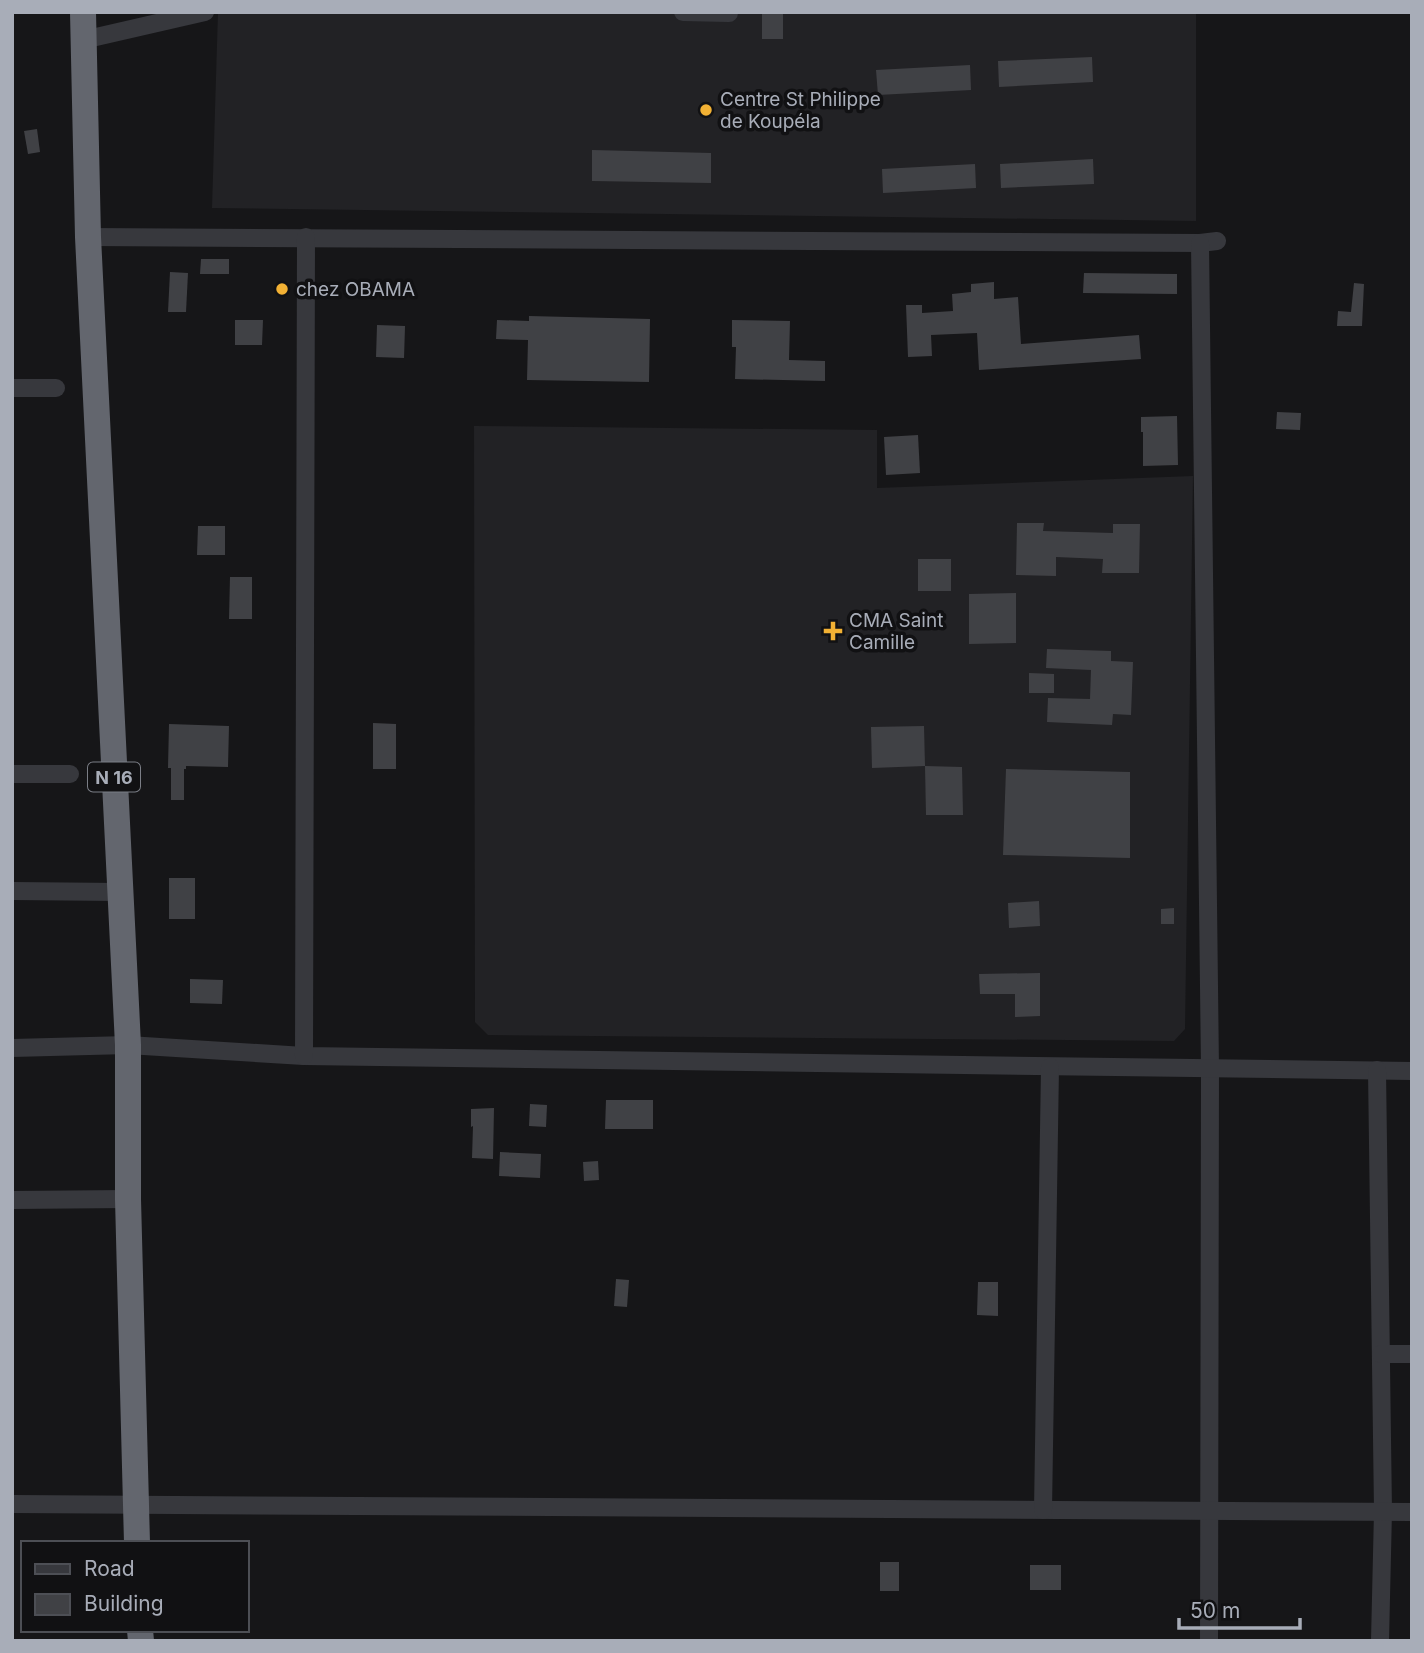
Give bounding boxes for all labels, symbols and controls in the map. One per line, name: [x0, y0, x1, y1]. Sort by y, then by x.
place label: Centre St Philippe de Koupéla: [720, 88, 881, 133]
marker: Centre St Philippe de Koupéla: [698, 102, 714, 118]
place label: chez OBAMA: [296, 278, 415, 301]
marker: chez OBAMA: [274, 281, 290, 297]
place label: CMA Saint Camille: [849, 609, 943, 654]
marker: CMA Saint Camille: [823, 621, 843, 641]
road number: N 16: [88, 762, 140, 792]
legend: [21, 1541, 248, 1632]
text: Road: [84, 1556, 135, 1581]
scale bar: [1179, 1586, 1300, 1630]
text: Building: [84, 1591, 164, 1616]
text: 50 m: [1190, 1598, 1240, 1623]

